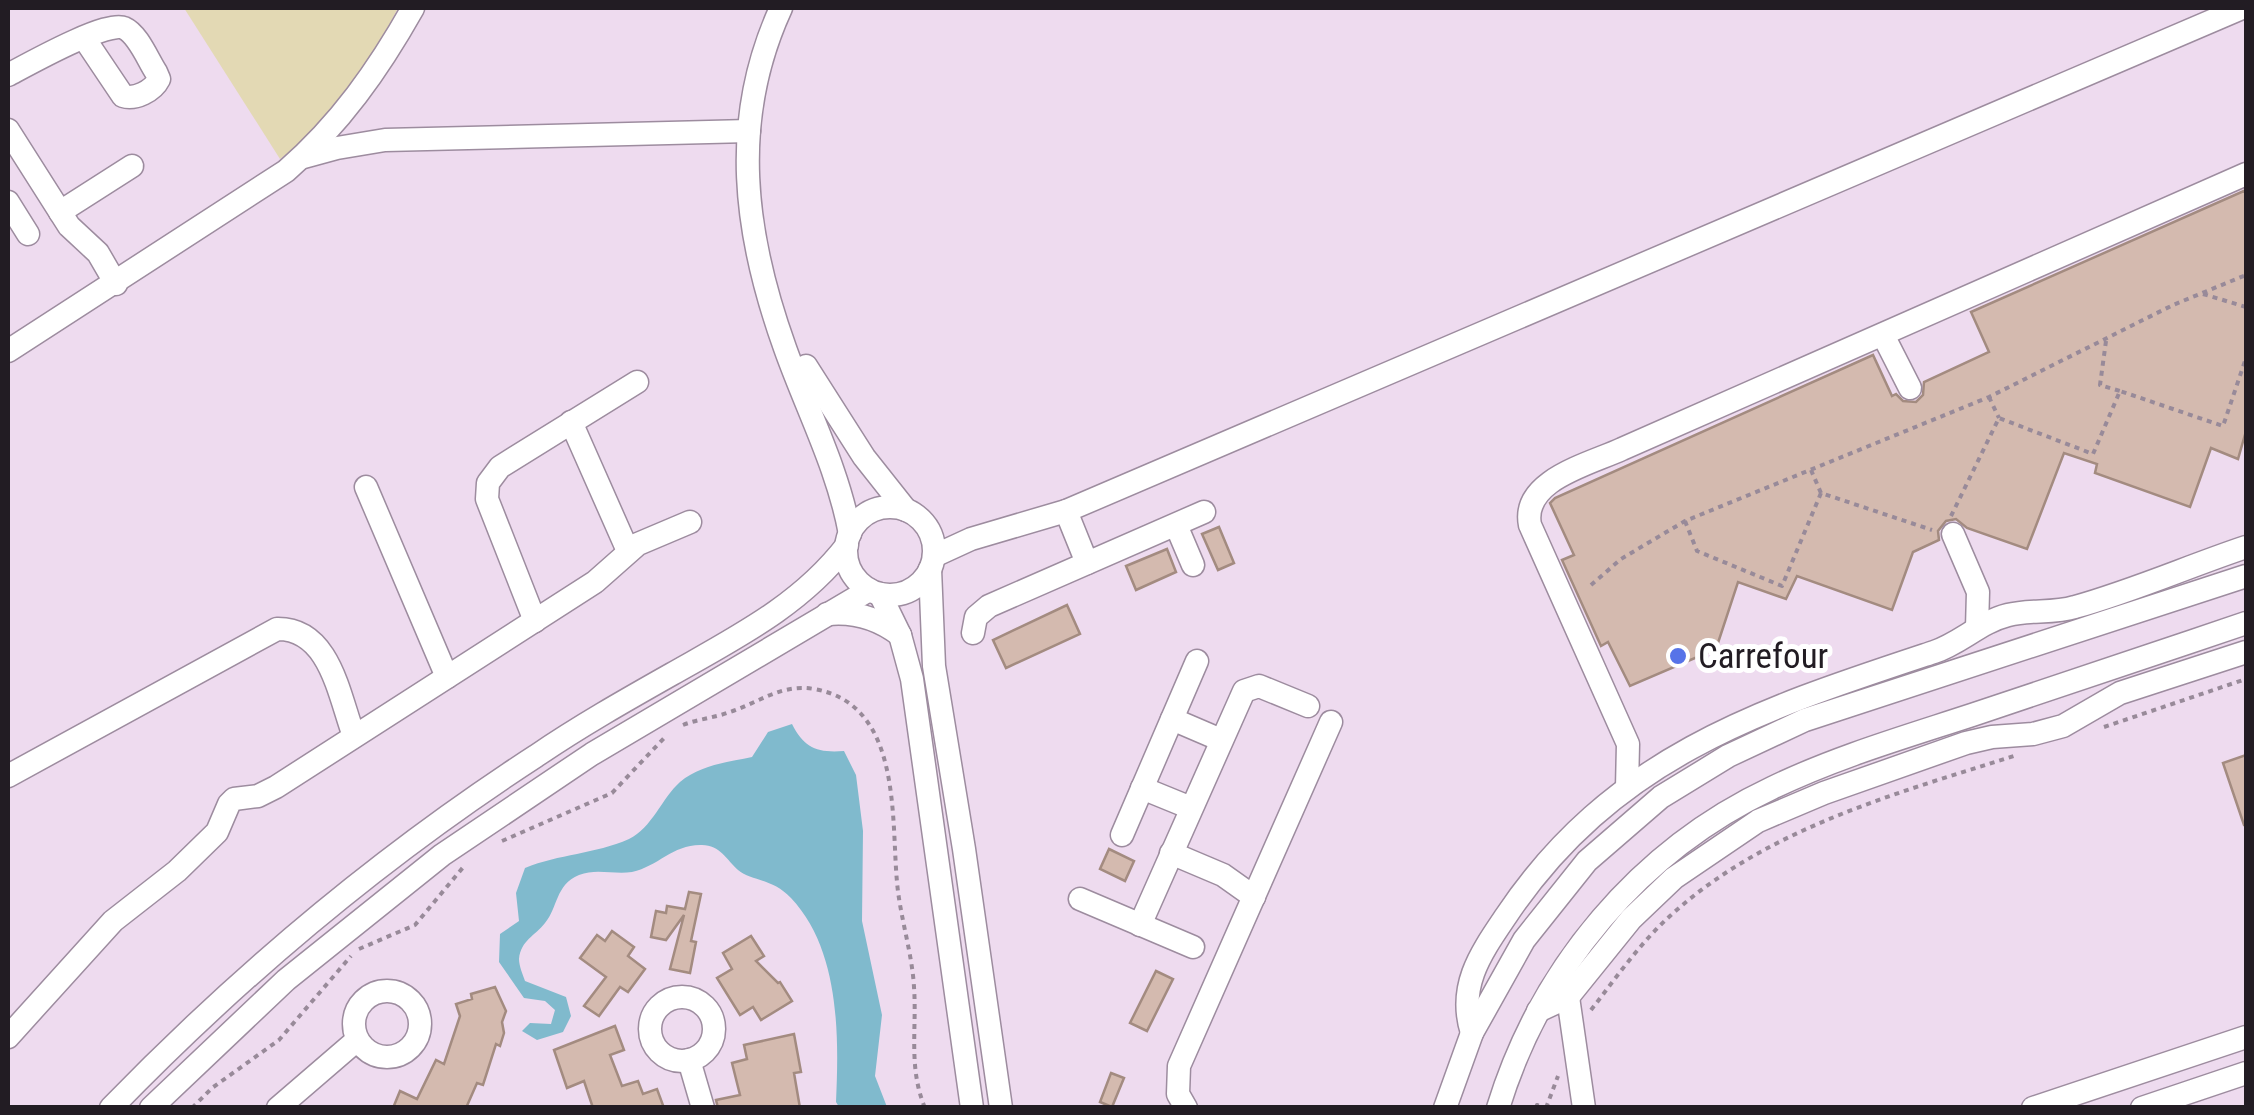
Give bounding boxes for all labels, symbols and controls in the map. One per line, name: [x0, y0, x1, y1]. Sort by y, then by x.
place label: Carrefour: [1698, 636, 1828, 677]
marker: Carrefour: [1667, 645, 1689, 667]

